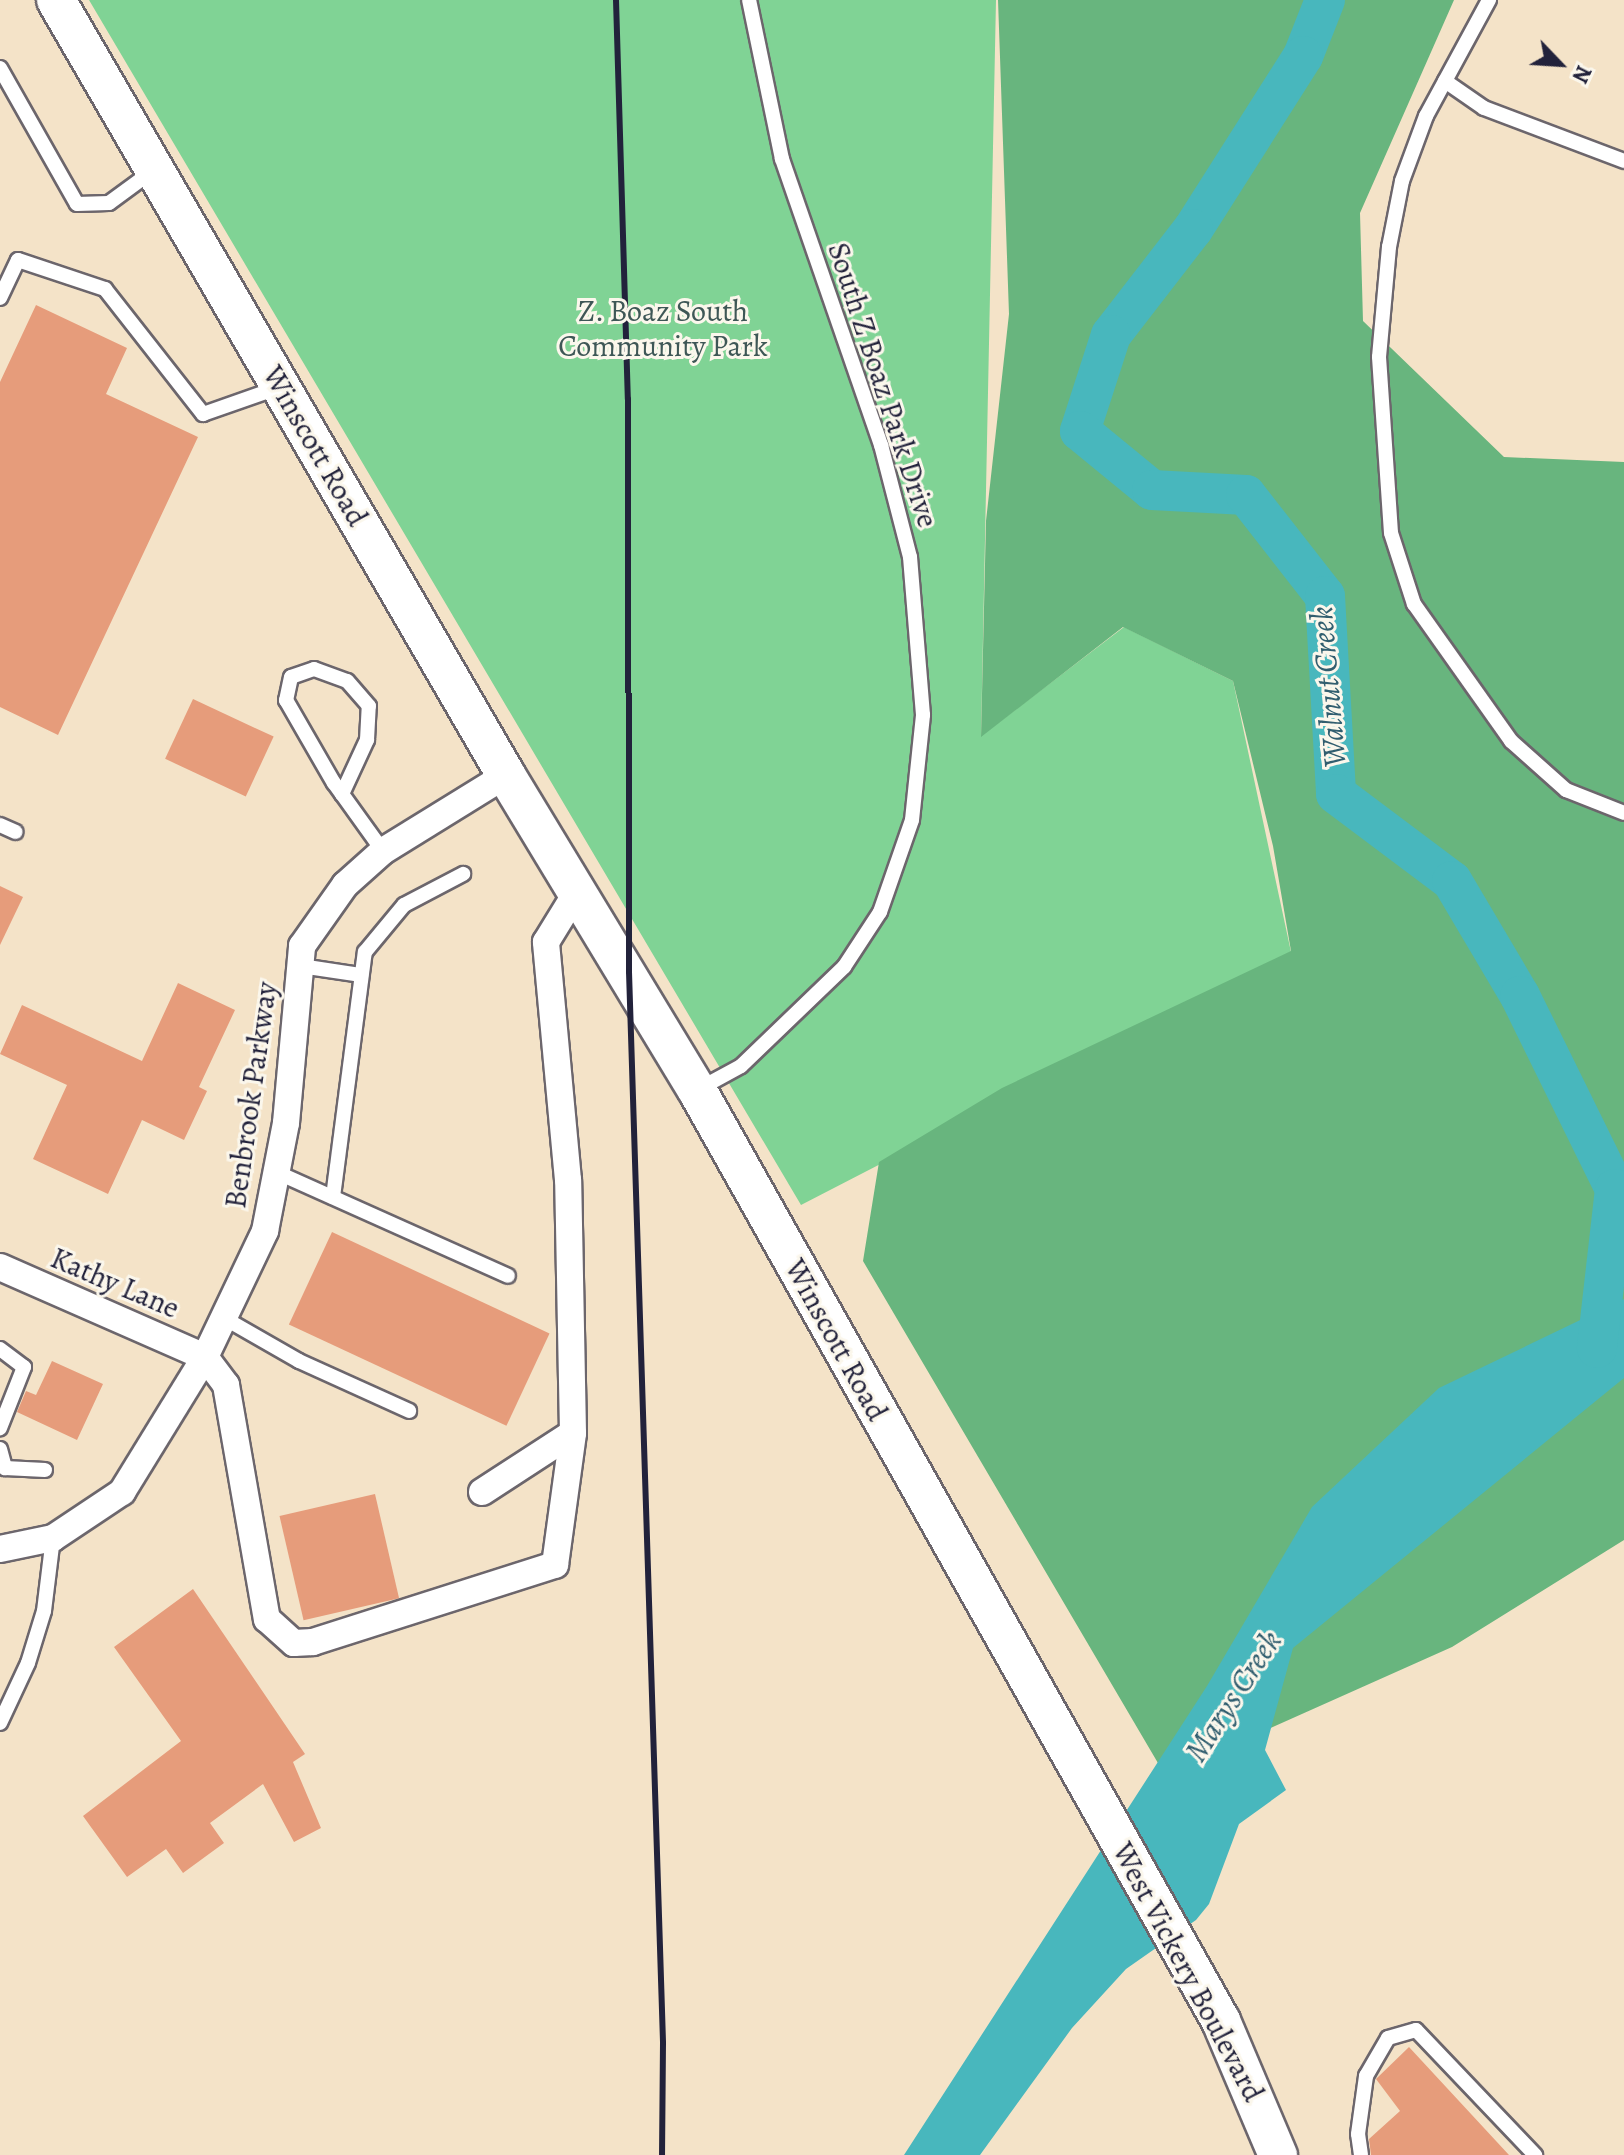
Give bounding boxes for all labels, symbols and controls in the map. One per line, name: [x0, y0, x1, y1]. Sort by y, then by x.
north arrow: [1520, 24, 1600, 104]
text: N: [1565, 61, 1599, 88]
street label: South Z Boaz Park Drive: [820, 238, 946, 532]
park label: Z. Boaz South Community Park: [558, 293, 768, 364]
street label: Winscott Road: [255, 359, 375, 533]
water label: Walnut Creek: [1302, 605, 1354, 769]
street label: Benbrook Parkway: [217, 979, 285, 1211]
street label: Kathy Lane: [45, 1240, 185, 1326]
street label: Winscott Road: [777, 1253, 895, 1427]
water label: Marys Creek: [1176, 1623, 1290, 1769]
street label: West Vickery Boulevard: [1104, 1836, 1272, 2108]

